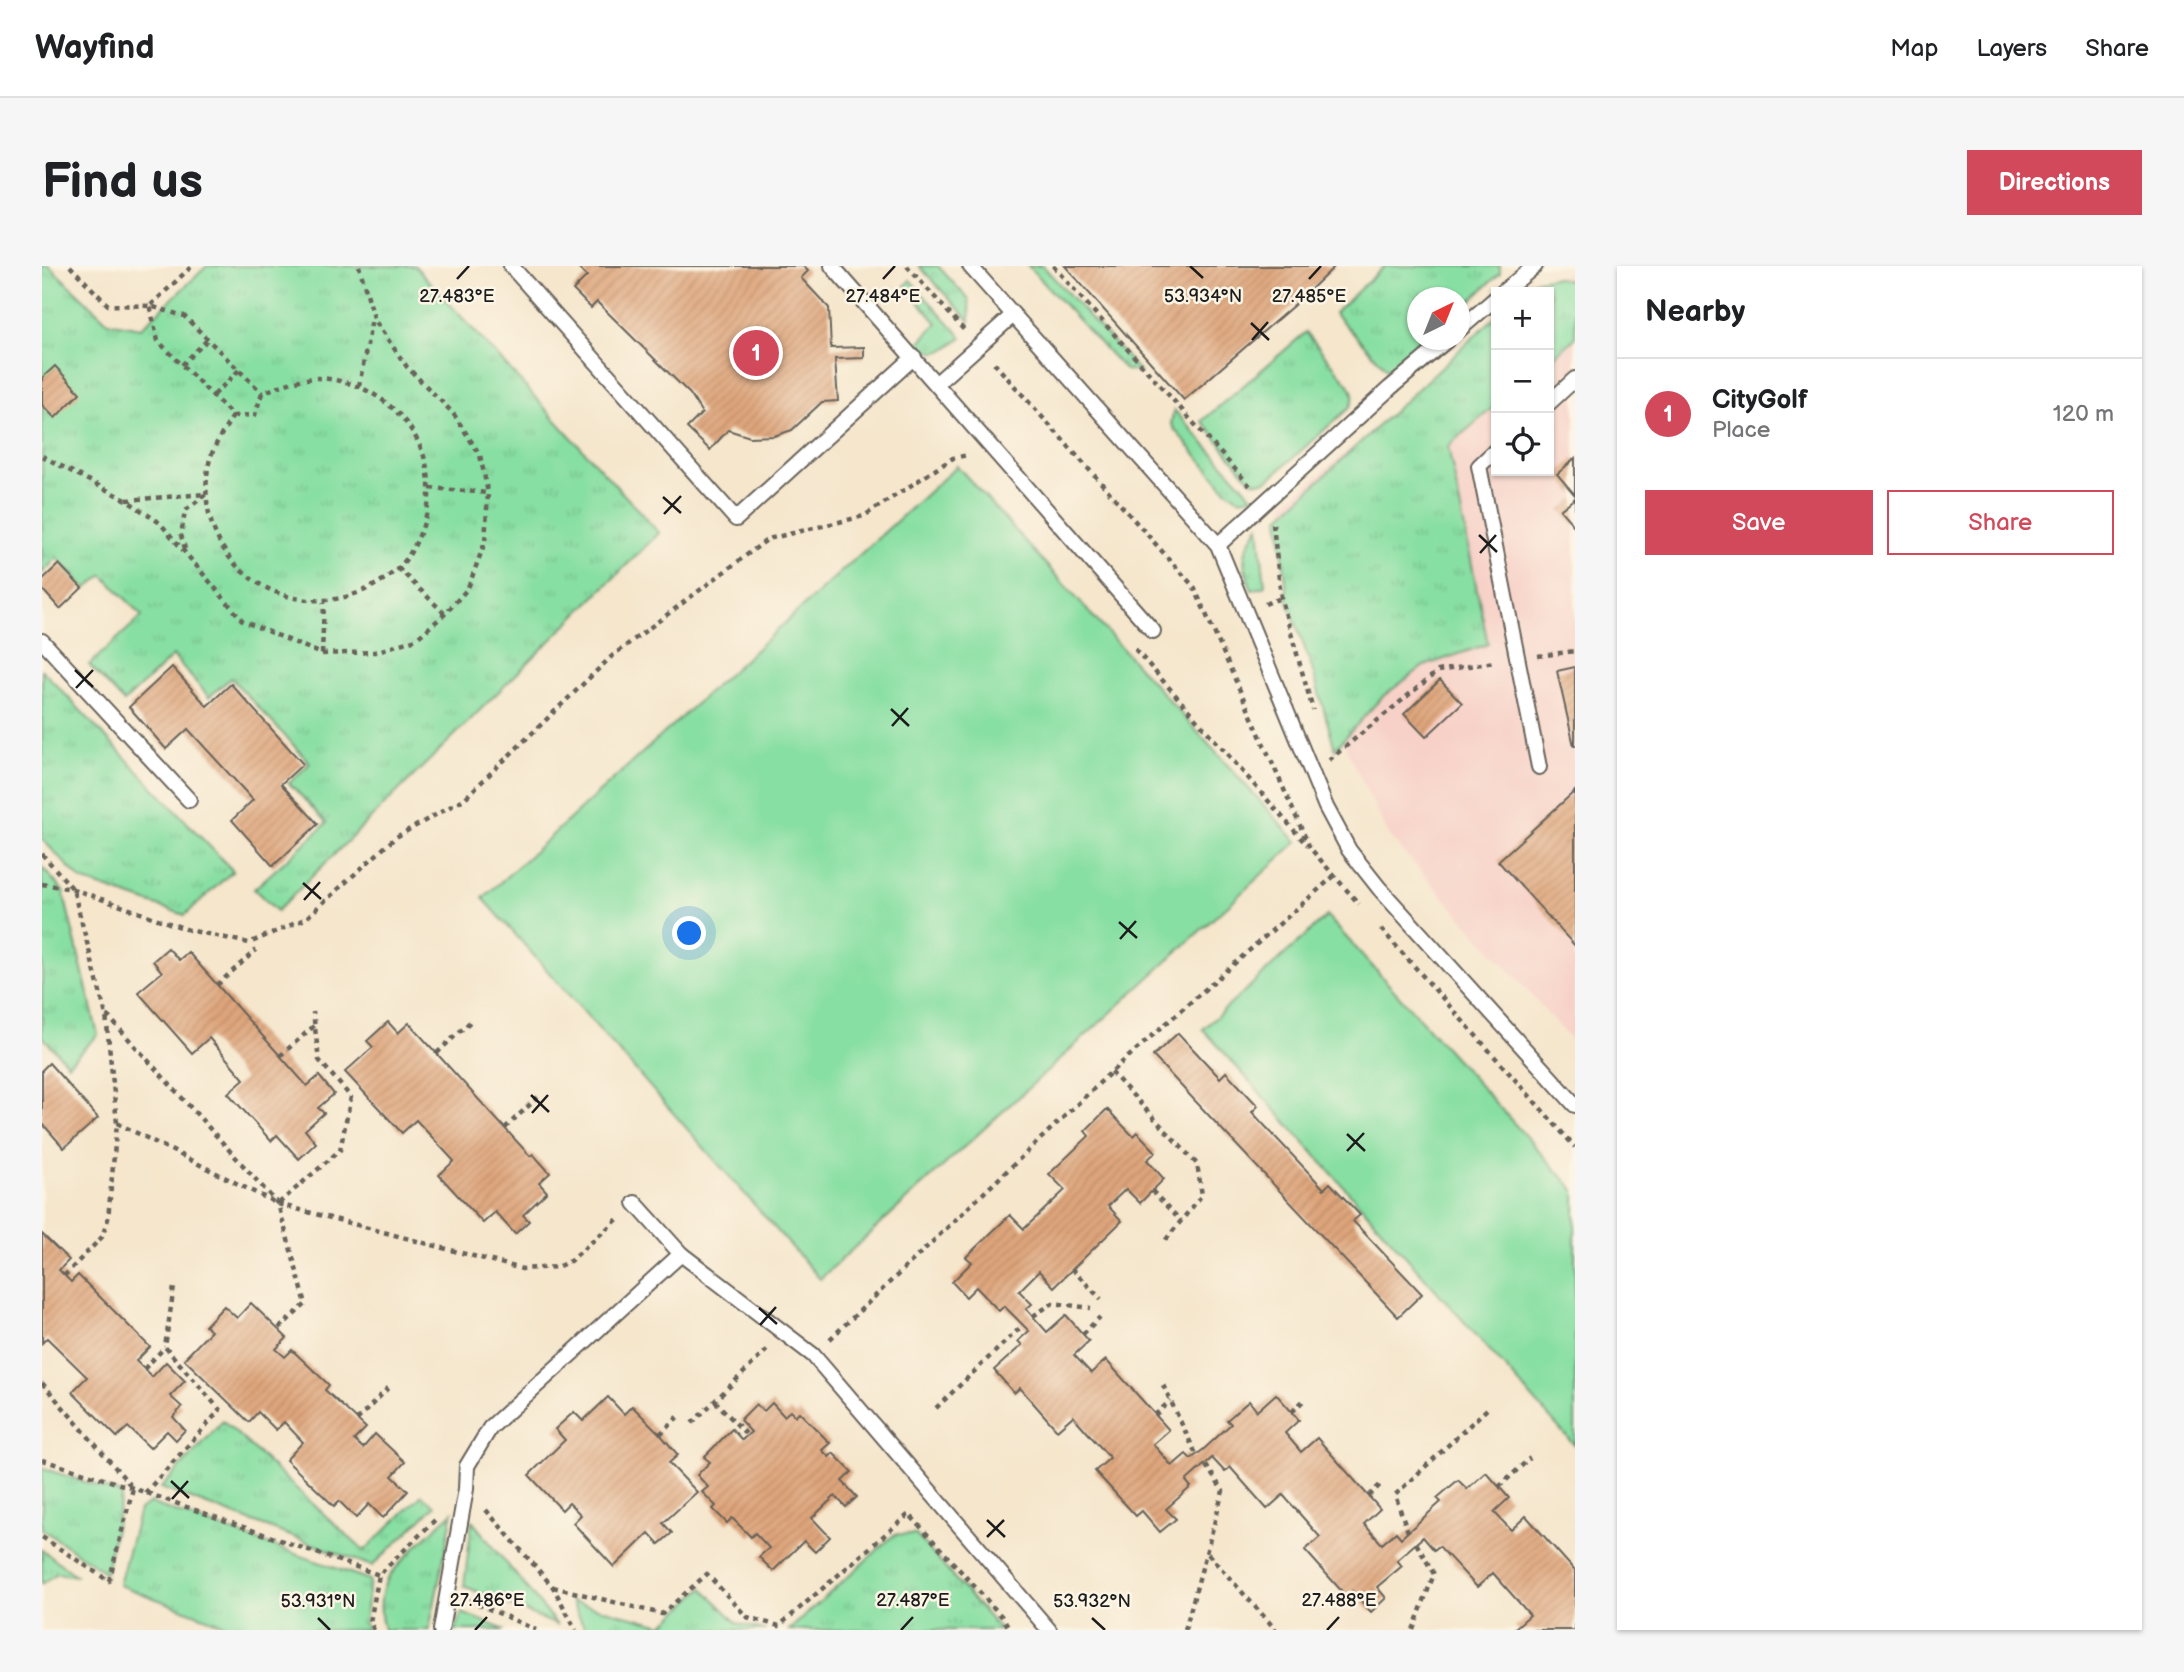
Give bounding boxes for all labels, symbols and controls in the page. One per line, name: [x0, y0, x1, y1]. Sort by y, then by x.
text: Wayfind: [35, 28, 154, 68]
text: Map: [1890, 34, 1938, 63]
text: Layers: [1976, 34, 2047, 63]
text: Share: [2085, 34, 2149, 63]
button: Directions: [1967, 150, 2142, 215]
text: Find us: [42, 153, 203, 212]
text: 27.483°E: [419, 286, 495, 307]
text: 27.484°E: [846, 286, 921, 307]
text: 53.934°N: [1164, 286, 1242, 307]
text: 27.485°E: [1272, 286, 1346, 307]
north arrow: [1407, 287, 1470, 350]
map controls: [1491, 287, 1554, 476]
button: +: [1491, 287, 1554, 350]
text: Nearby: [1645, 294, 1745, 330]
pin: 1: [733, 327, 779, 379]
button: −: [1491, 350, 1554, 413]
text: CityGolf: [1712, 385, 1808, 416]
text: 1: [1663, 400, 1673, 428]
text: 120 m: [2053, 400, 2114, 428]
button: locate: [1491, 413, 1554, 476]
text: Place: [1712, 416, 1770, 444]
button: Save: [1645, 490, 1873, 555]
button: Share: [1887, 490, 2114, 555]
your location: [672, 916, 706, 950]
text: 27.486°E: [449, 1590, 525, 1611]
text: 27.487°E: [876, 1590, 950, 1611]
text: 27.488°E: [1301, 1590, 1377, 1611]
text: 53.931°N: [280, 1591, 356, 1612]
text: 53.932°N: [1053, 1591, 1131, 1612]

